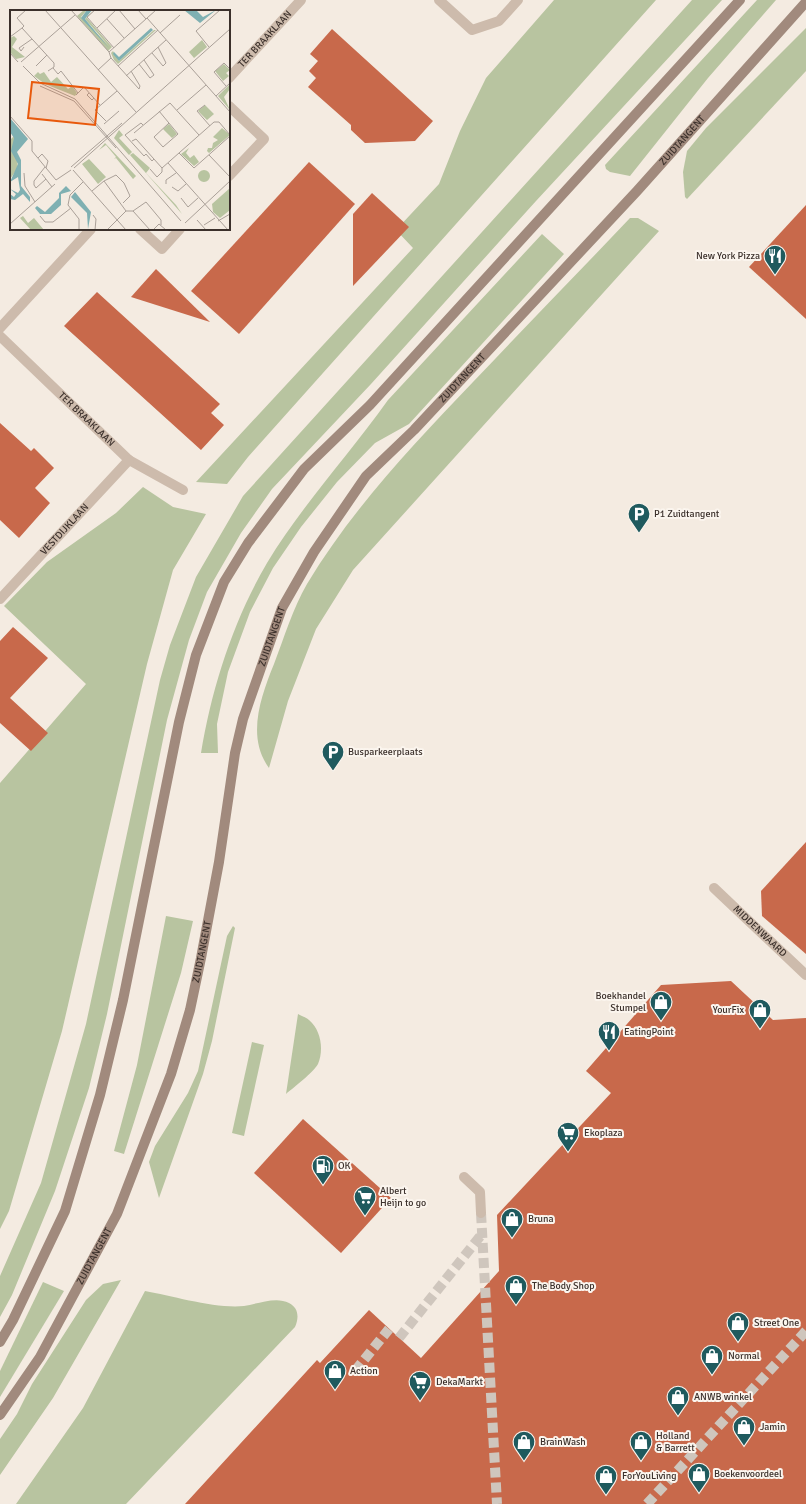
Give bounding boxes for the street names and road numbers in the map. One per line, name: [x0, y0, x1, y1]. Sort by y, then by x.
street label: TER BRAAKLAAN: [236, 8, 294, 70]
street label: ZUIDTANGENT: [657, 113, 708, 168]
street label: ZUIDTANGENT: [436, 351, 488, 405]
street label: TER BRAAKLAAN: [56, 389, 117, 449]
street label: VESTDIJKLAAN: [38, 501, 91, 558]
street label: ZUIDTANGENT: [256, 605, 288, 668]
street label: MIDDENWAARD: [730, 903, 789, 960]
street label: ZUIDTANGENT: [190, 920, 214, 984]
street label: ZUIDTANGENT: [74, 1226, 114, 1287]

